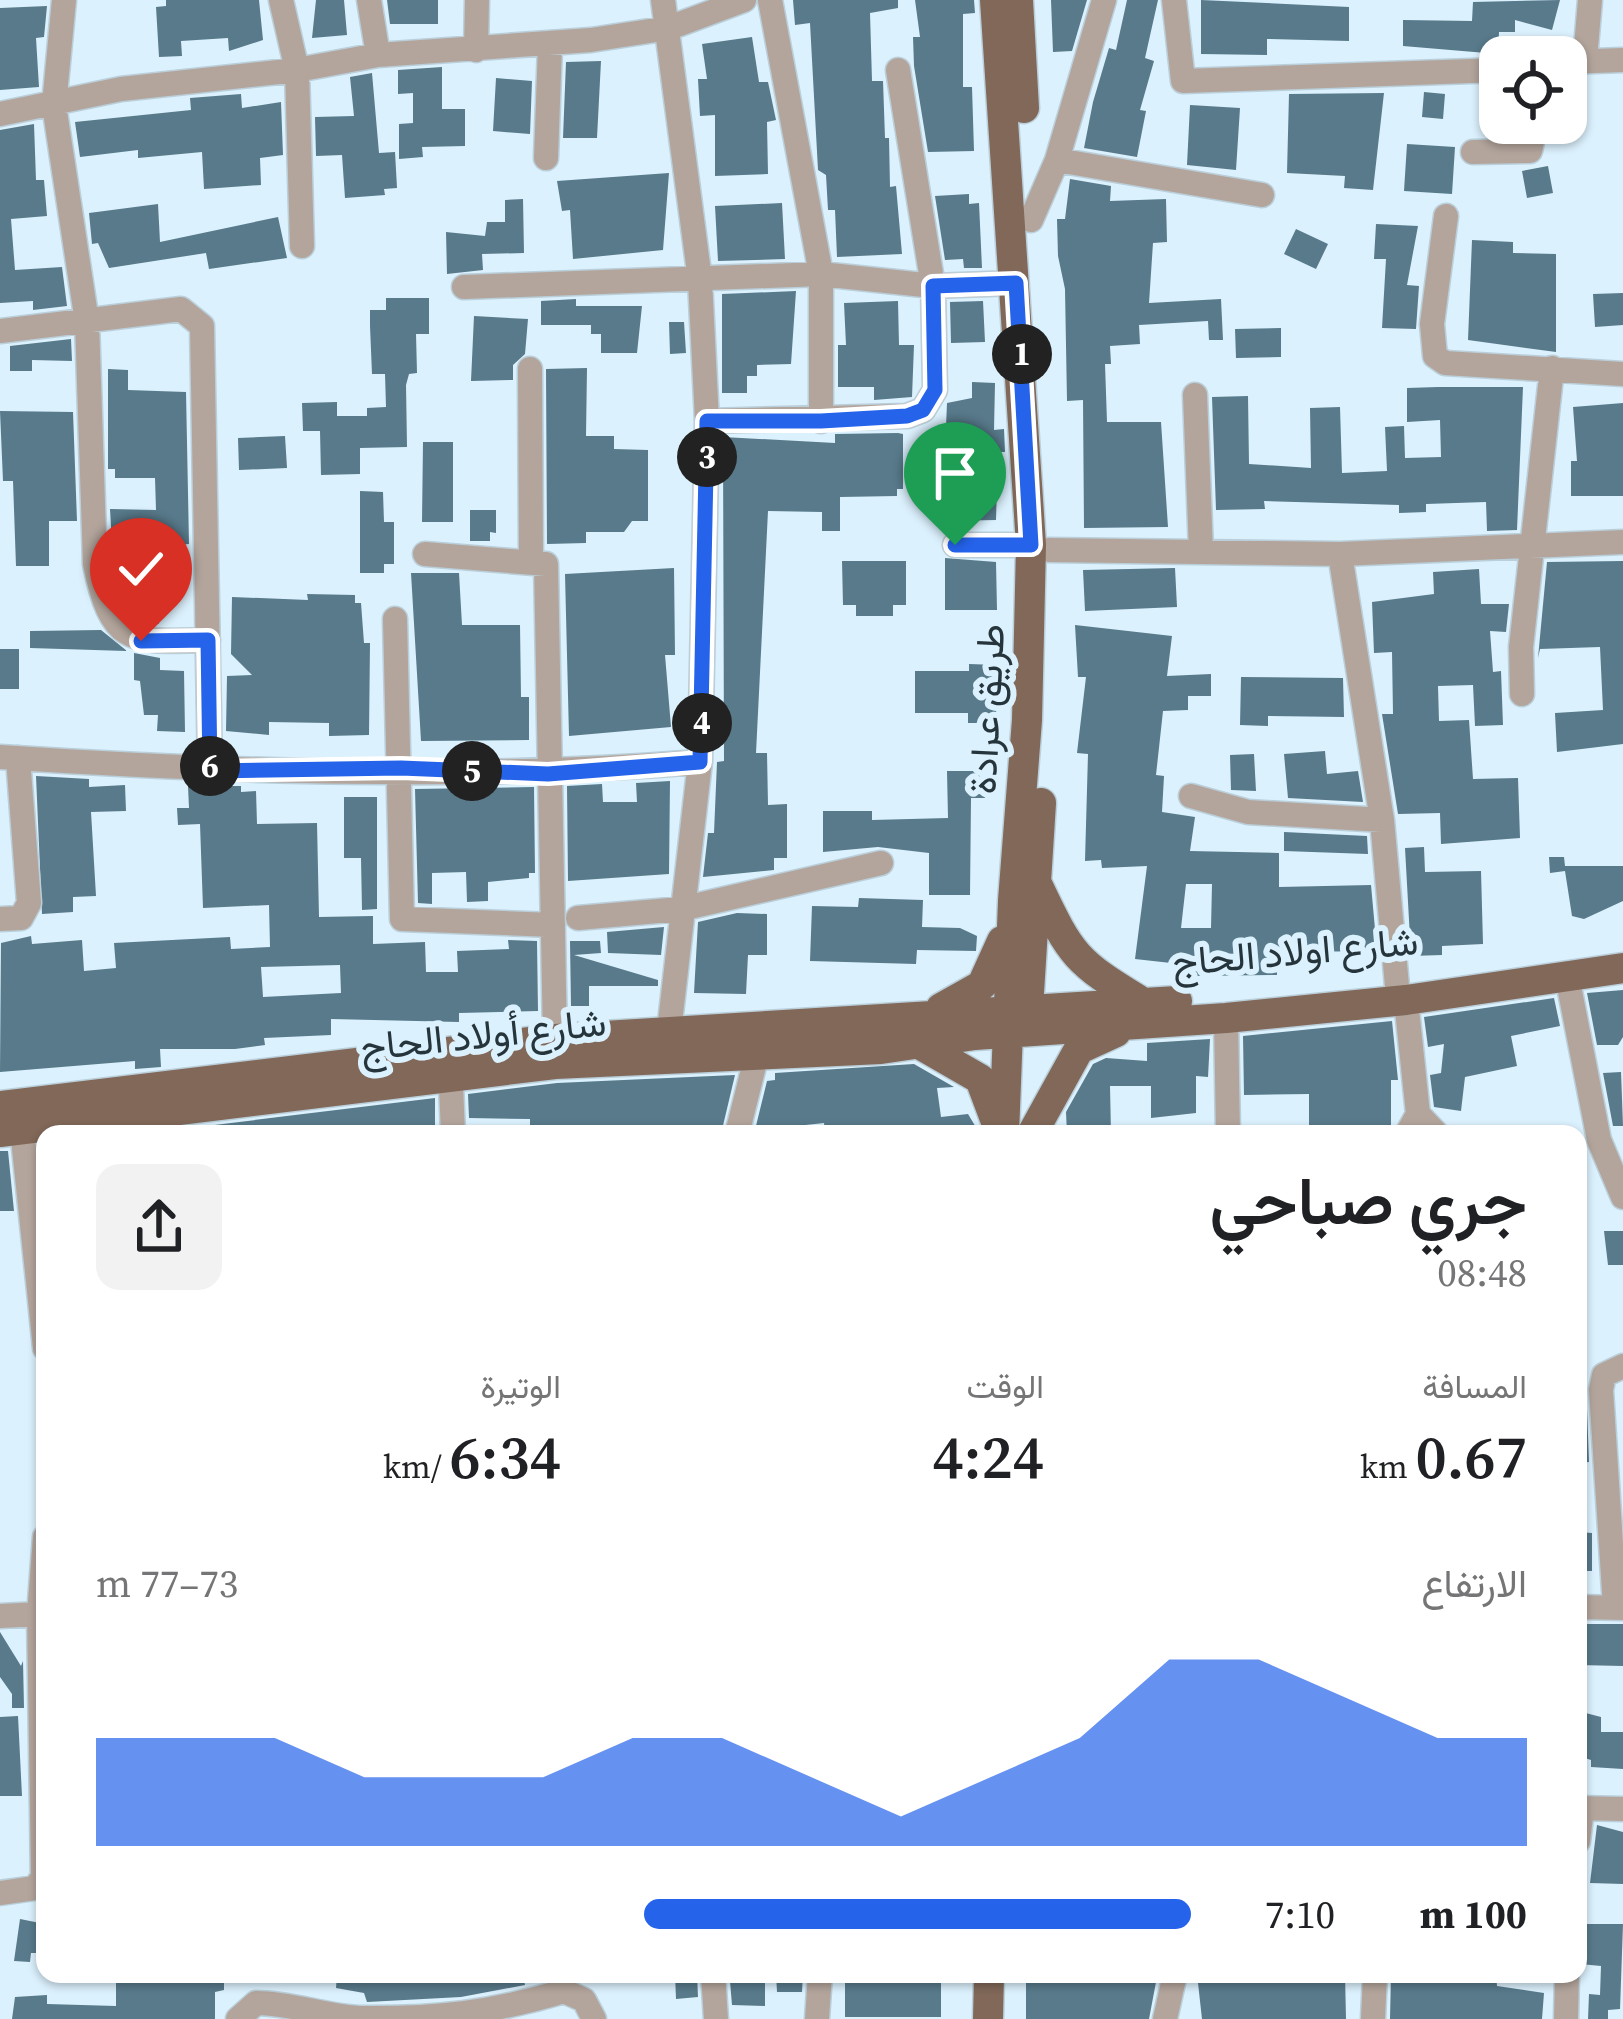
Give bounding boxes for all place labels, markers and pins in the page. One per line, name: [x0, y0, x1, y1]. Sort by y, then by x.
pin: 1: [992, 324, 1052, 384]
pin: [904, 422, 1006, 545]
pin: 3: [677, 427, 737, 487]
pin: [90, 518, 192, 641]
pin: 4: [672, 693, 732, 753]
pin: 6: [180, 736, 240, 796]
pin: 5: [442, 741, 502, 801]

